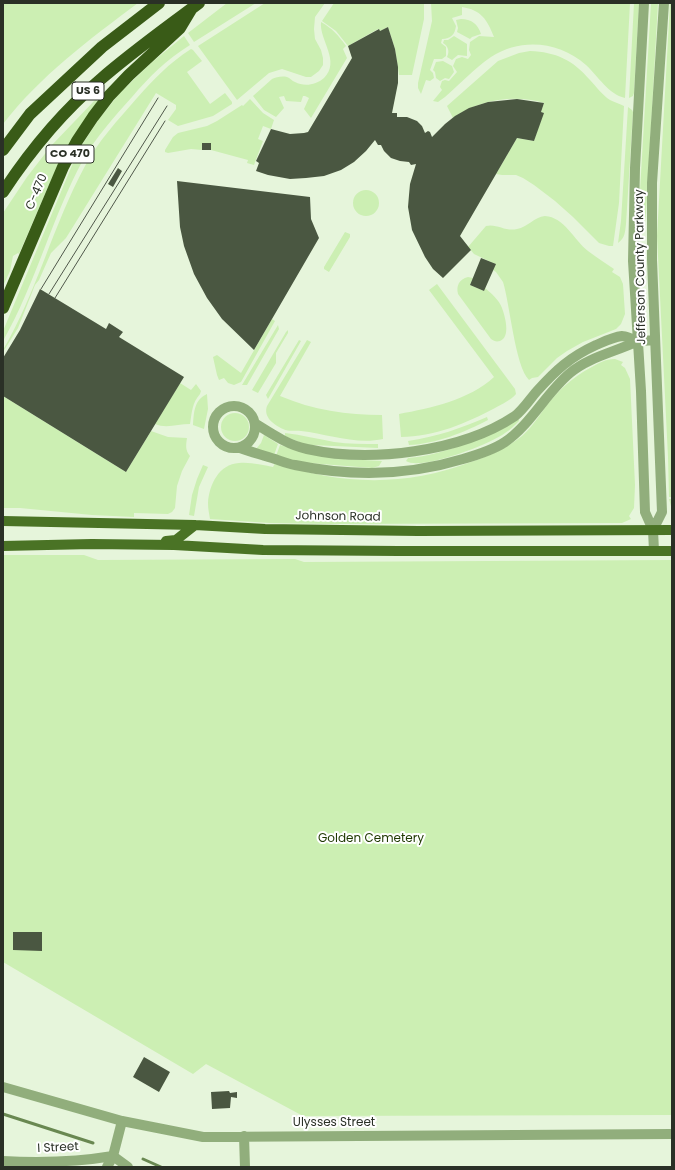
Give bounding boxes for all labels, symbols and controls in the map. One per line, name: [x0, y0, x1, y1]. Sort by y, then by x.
road number: US 6: [72, 82, 104, 100]
road number: CO 470: [46, 145, 94, 163]
street label: C-470: [23, 172, 51, 212]
street label: Jefferson County Parkway: [632, 189, 650, 345]
street label: Johnson Road: [295, 509, 381, 525]
park label: Golden Cemetery: [318, 832, 424, 846]
street label: Ulysses Street: [293, 1116, 375, 1130]
street label: I Street: [37, 1140, 79, 1156]

